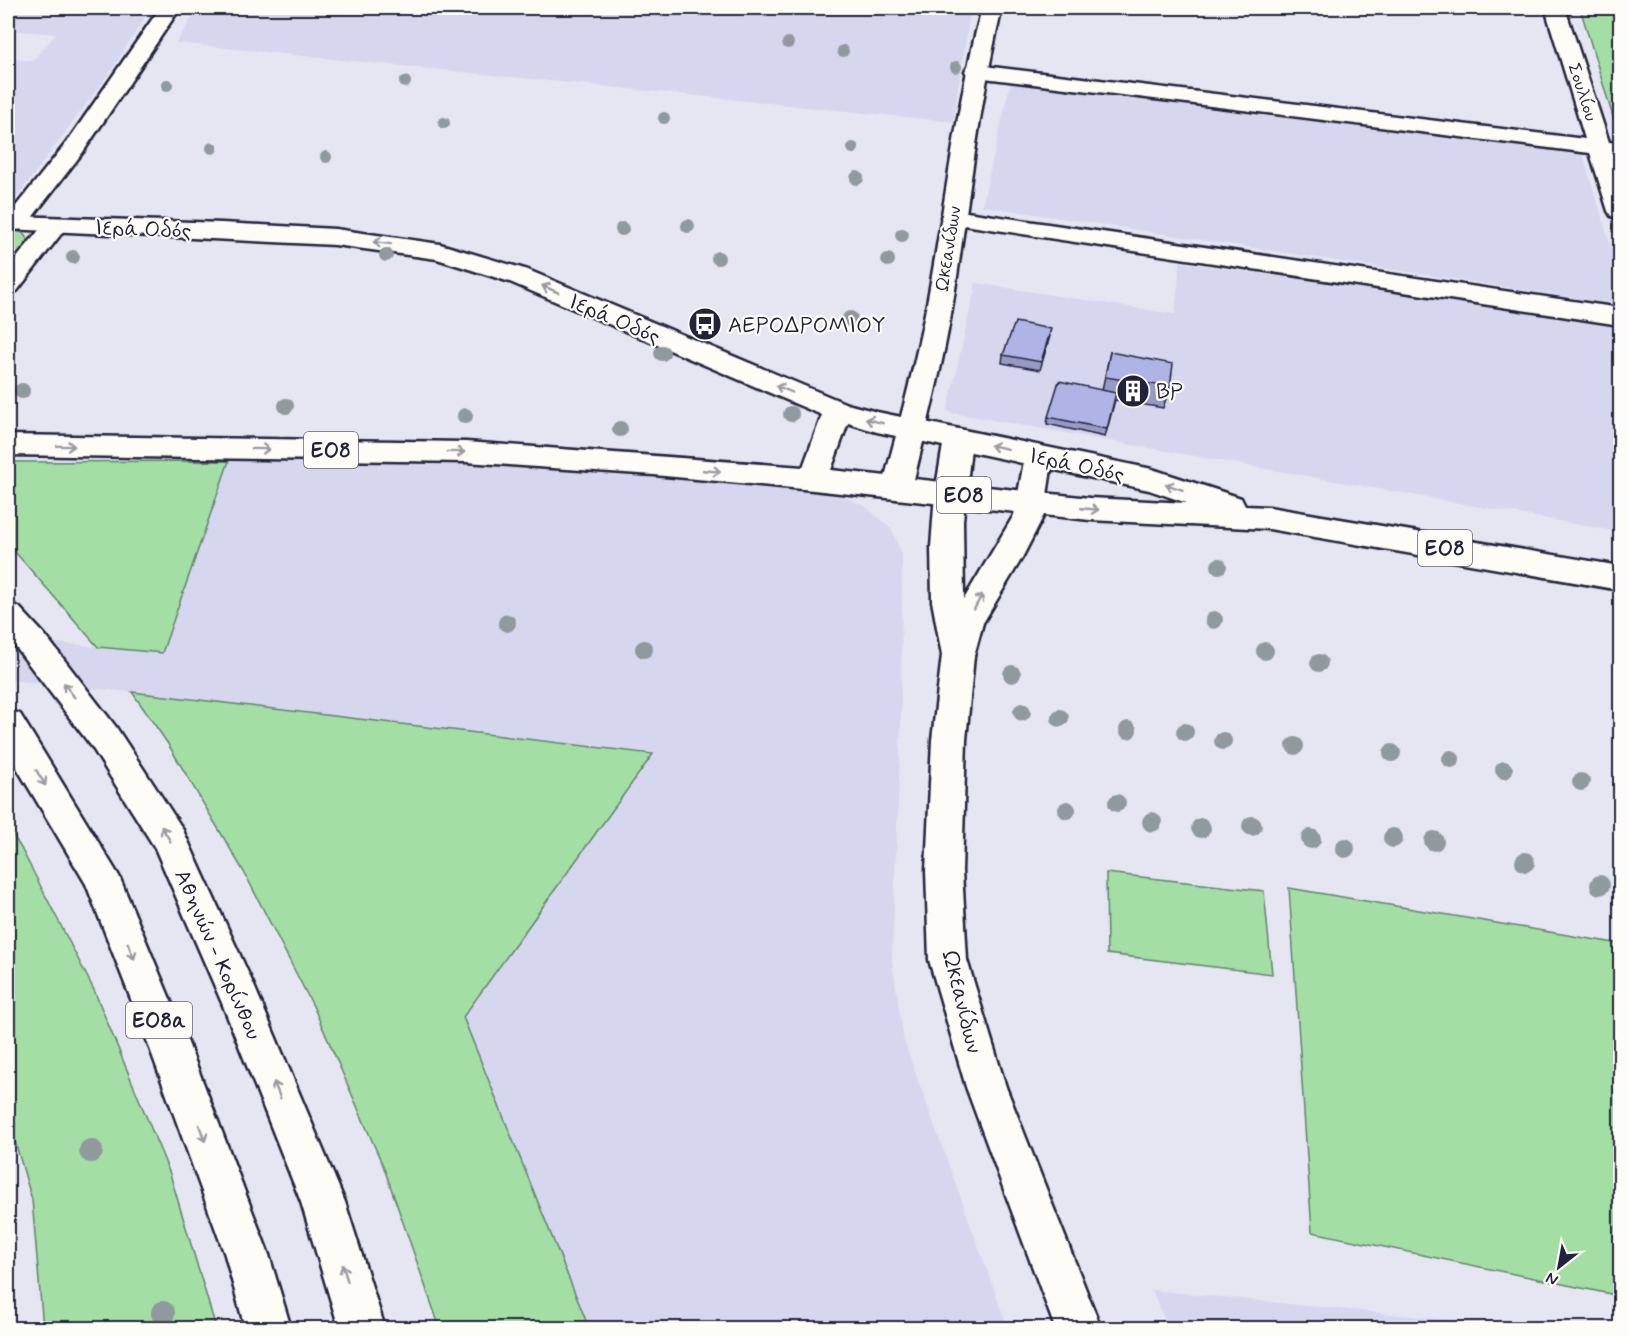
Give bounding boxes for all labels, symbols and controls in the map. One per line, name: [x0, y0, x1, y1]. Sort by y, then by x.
street label: Σουλίου: [1561, 60, 1603, 124]
street label: Ωκεανίδων: [930, 204, 968, 294]
street label: Ιερά Οδός: [94, 214, 192, 246]
one-way arrow: [373, 237, 393, 248]
one-way arrow: [541, 283, 559, 295]
street label: Ιερά Οδός: [564, 288, 664, 352]
bus stop icon: ΑΕΡΟΔΡΟΜΙΟΥ: [687, 306, 723, 342]
place label: ΑΕΡΟΔΡΟΜΙΟΥ: [728, 312, 886, 340]
building icon: BP: [1115, 373, 1151, 409]
place label: BP: [1156, 379, 1183, 407]
one-way arrow: [776, 383, 794, 394]
one-way arrow: [865, 415, 884, 426]
road number: ΕΟ8: [304, 432, 358, 468]
one-way arrow: [55, 440, 75, 452]
one-way arrow: [990, 441, 1009, 453]
street label: Ιερά Οδός: [1026, 442, 1127, 490]
one-way arrow: [250, 443, 270, 455]
one-way arrow: [445, 446, 465, 458]
one-way arrow: [702, 465, 722, 476]
road number: ΕΟ8: [937, 477, 991, 513]
one-way arrow: [1165, 481, 1184, 492]
one-way arrow: [1079, 503, 1099, 514]
road number: ΕΟ8: [1418, 530, 1472, 566]
one-way arrow: [973, 593, 984, 611]
one-way arrow: [63, 683, 75, 699]
one-way arrow: [36, 769, 48, 786]
one-way arrow: [159, 826, 171, 843]
street label: Αθηνών - Κορίνθου: [167, 865, 267, 1044]
one-way arrow: [126, 941, 137, 959]
street label: Ωκεανίδων: [935, 947, 988, 1057]
road number: ΕΟ8α: [126, 1002, 192, 1038]
one-way arrow: [271, 1081, 282, 1100]
one-way arrow: [197, 1123, 208, 1141]
north arrow: [1529, 1237, 1589, 1297]
one-way arrow: [339, 1264, 350, 1283]
text: N: [1542, 1267, 1562, 1290]

